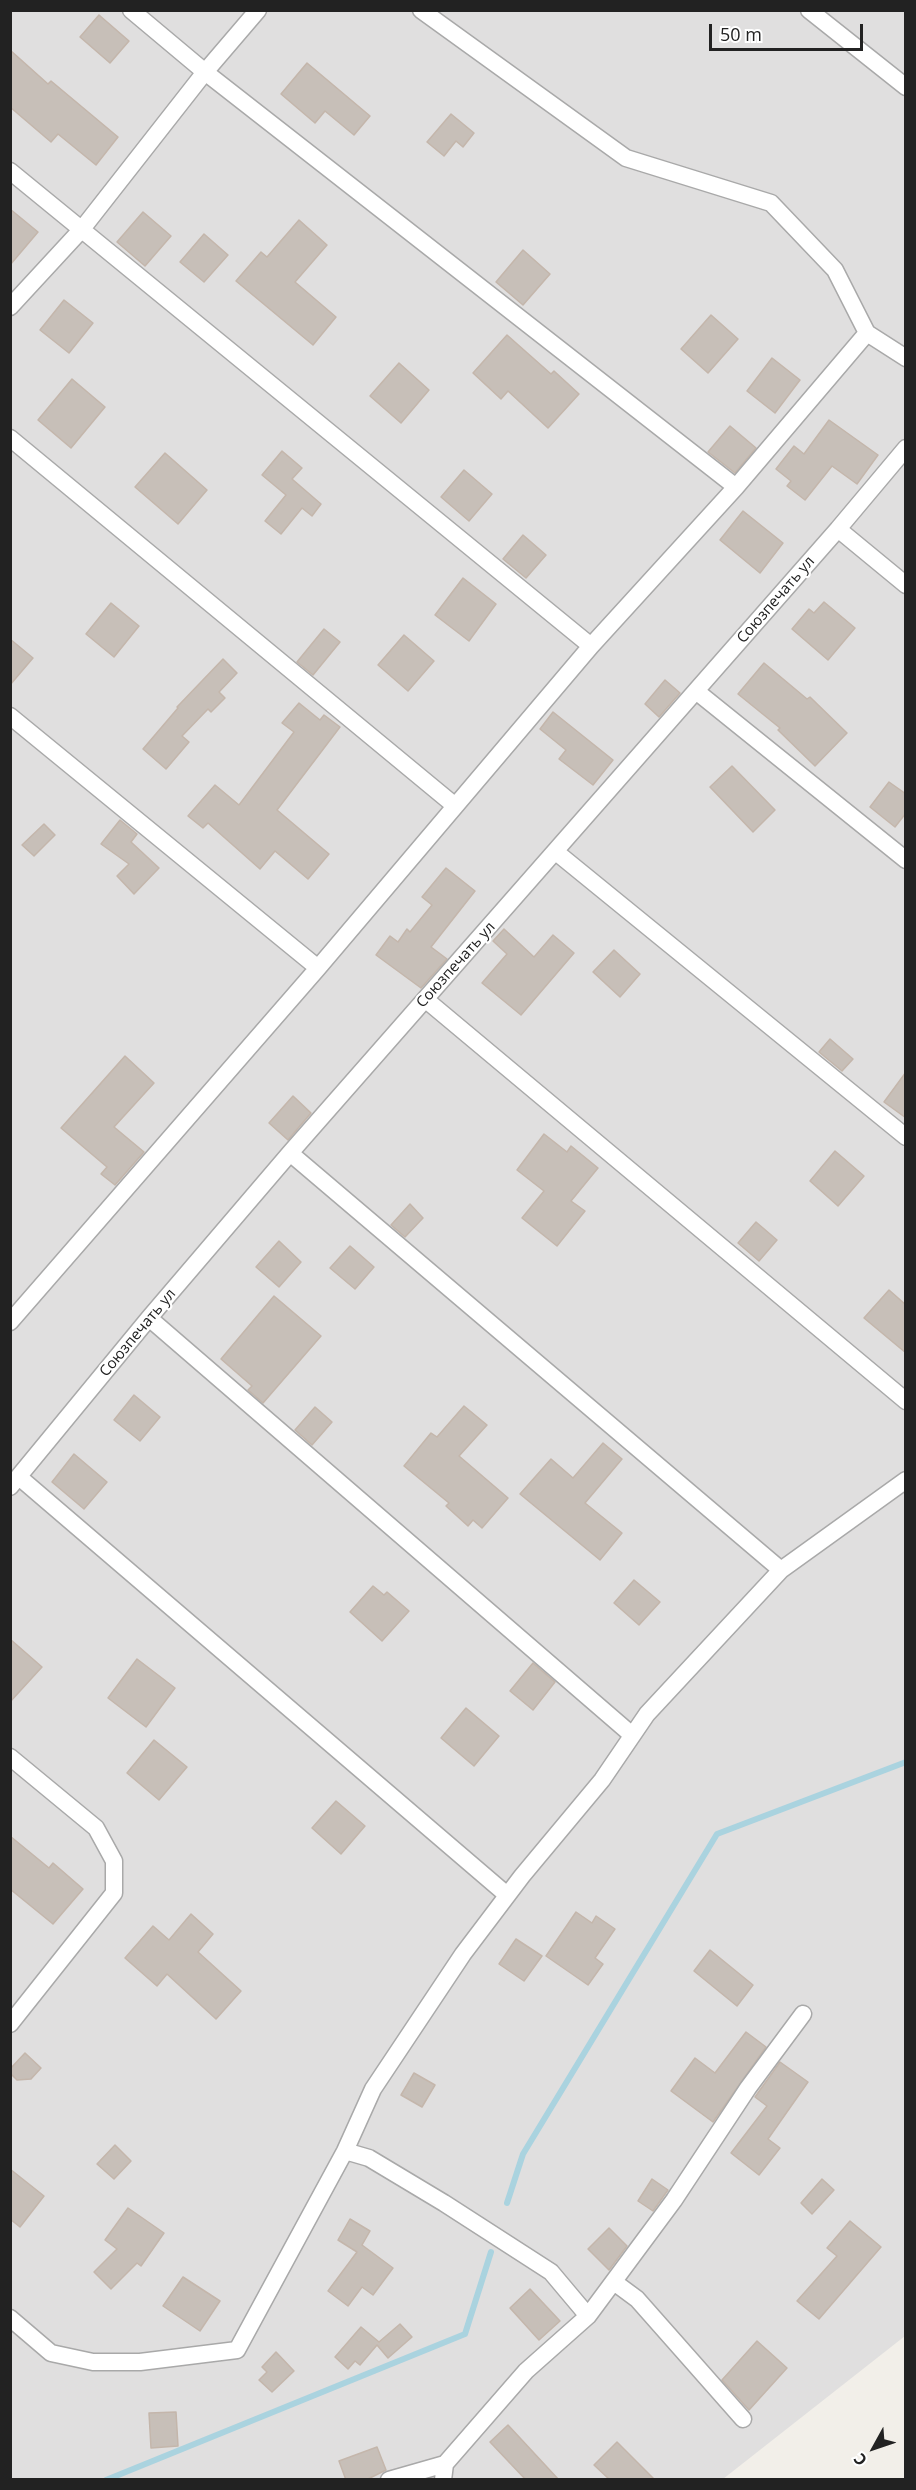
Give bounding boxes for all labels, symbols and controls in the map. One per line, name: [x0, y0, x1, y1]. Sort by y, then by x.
scale bar: [712, 12, 866, 50]
text: 50 m: [720, 22, 762, 46]
street label: Союзпечать ул: [733, 553, 819, 647]
street label: Союзпечать ул: [413, 918, 499, 1012]
street label: Союзпечать ул: [96, 1285, 180, 1381]
north arrow: [844, 2418, 904, 2478]
text: С: [849, 2449, 872, 2471]

